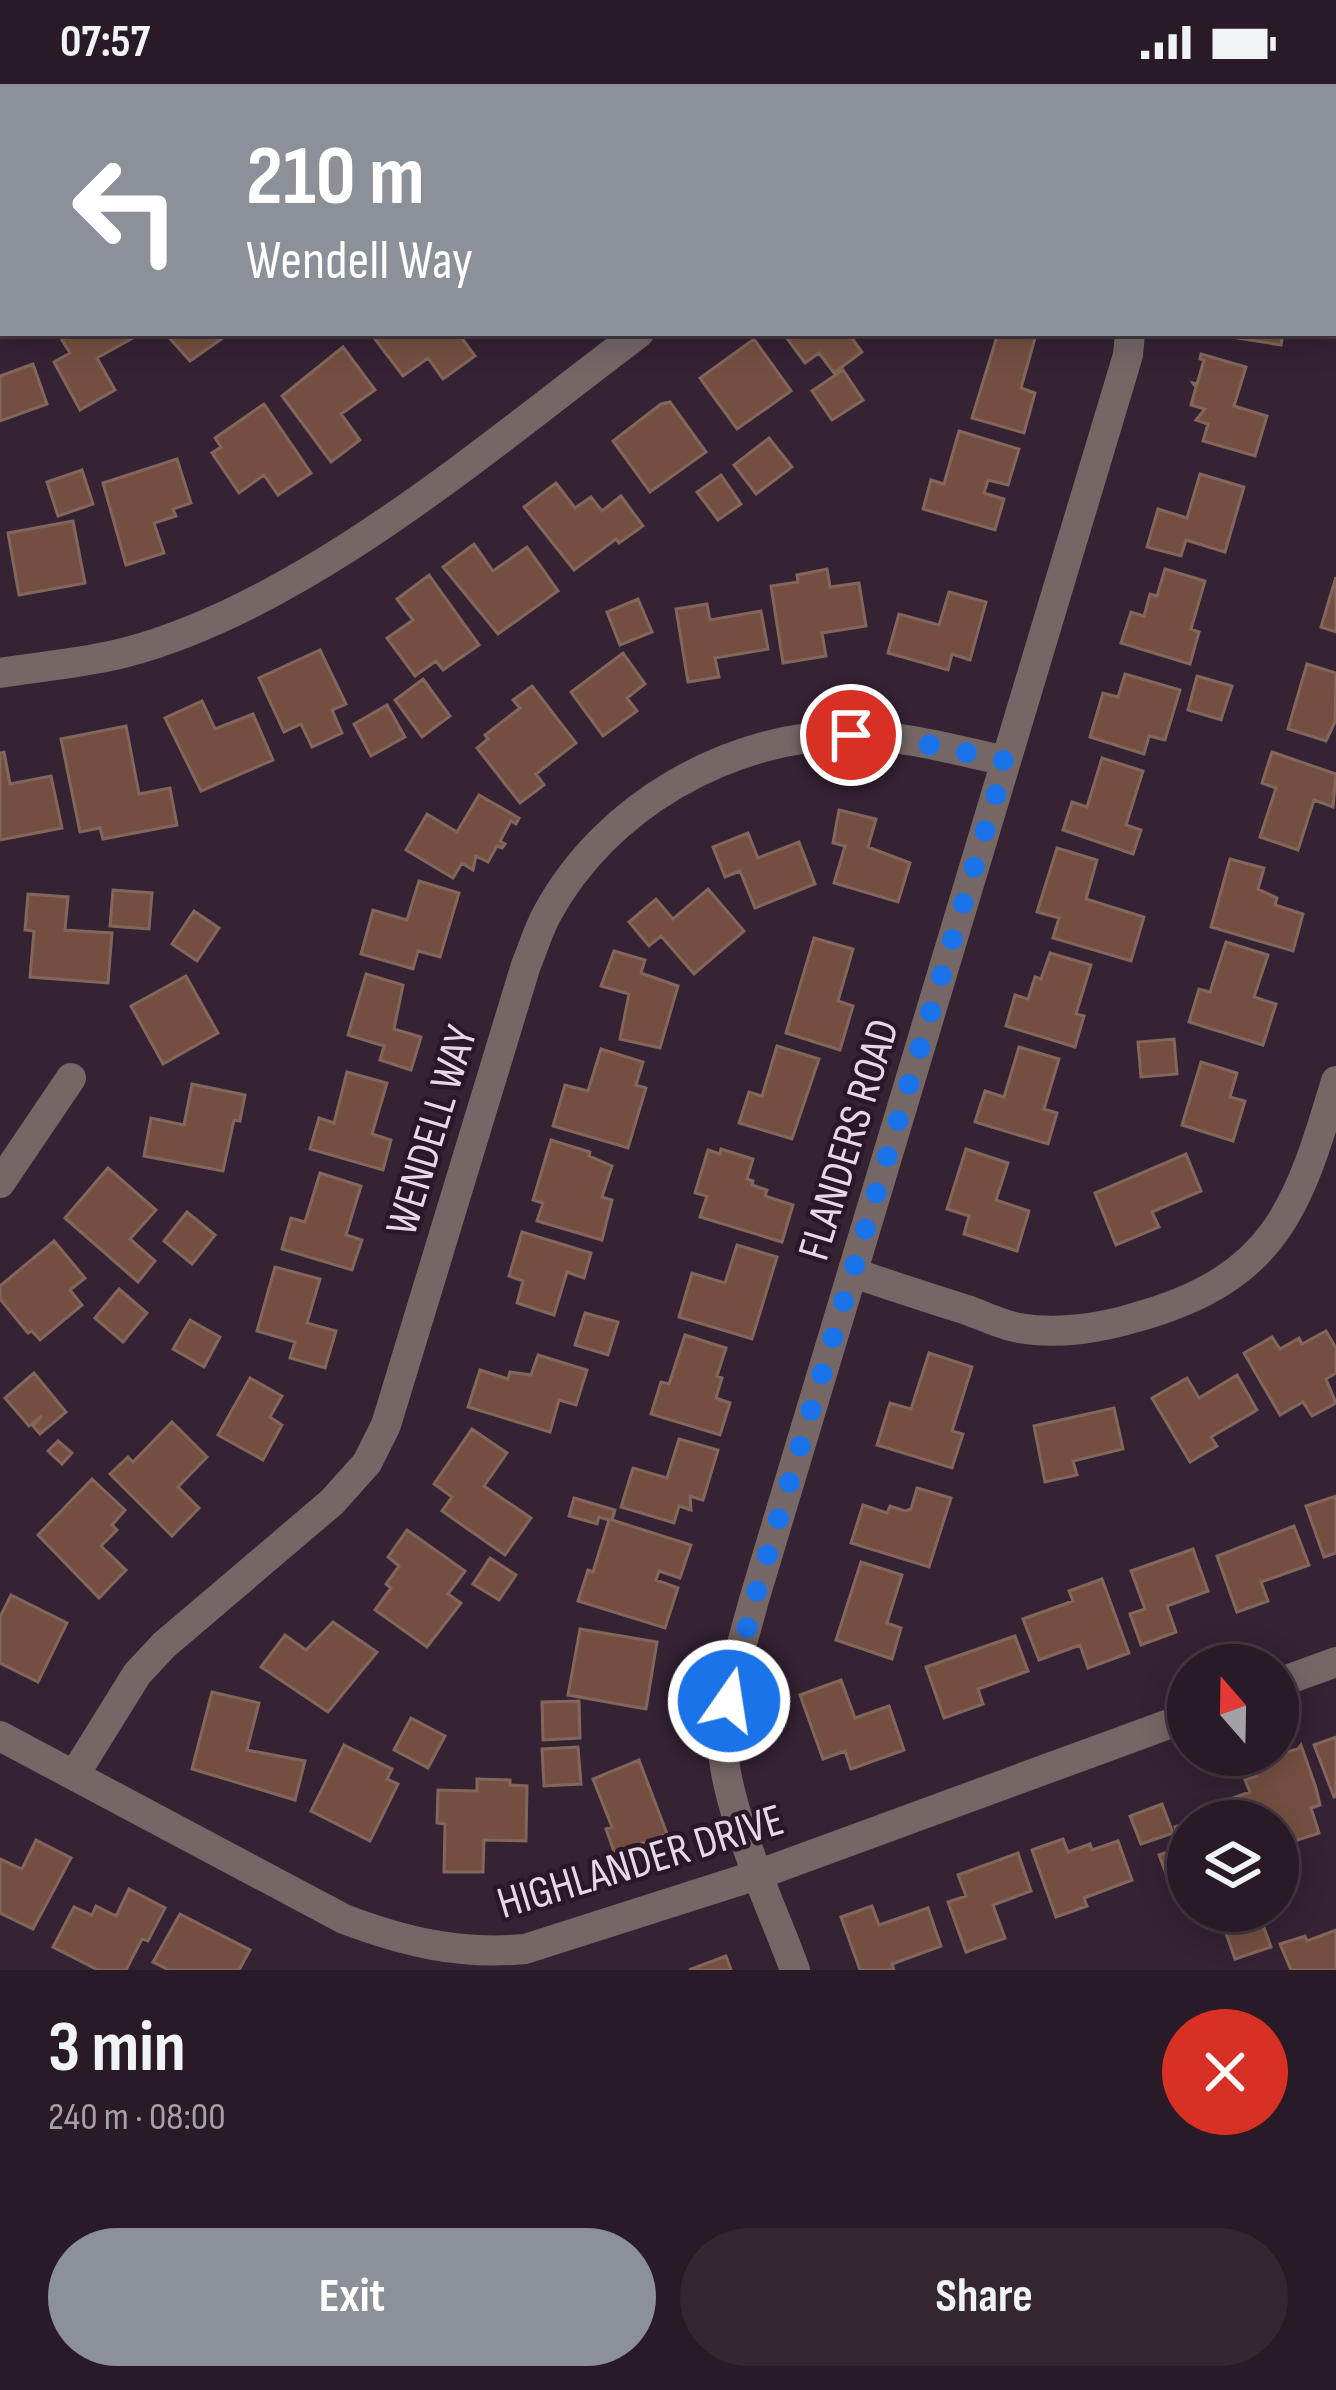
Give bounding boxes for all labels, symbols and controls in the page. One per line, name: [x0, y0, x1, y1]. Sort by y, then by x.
text: 07:57: [60, 15, 150, 70]
text: 210 m: [246, 127, 425, 228]
icon: left: [48, 132, 204, 288]
text: Wendell Way: [246, 229, 473, 294]
pin: [800, 684, 902, 786]
icon: arrive: [818, 702, 884, 768]
street label: FLANDERS ROAD: [787, 1013, 912, 1267]
street label: WENDELL WAY: [374, 1019, 490, 1242]
position arrow: [666, 1638, 792, 1764]
north arrow: [1167, 1644, 1299, 1776]
map controls: [1167, 1644, 1299, 1932]
street label: HIGHLANDER DRIVE: [491, 1793, 790, 1932]
button: layers: [1167, 1800, 1299, 1932]
text: 3 min: [48, 2005, 186, 2092]
button: close: [1162, 2009, 1288, 2135]
text: 240 m · 08:00: [48, 2094, 226, 2141]
button: Exit: [48, 2228, 656, 2366]
button: Share: [680, 2228, 1288, 2366]

